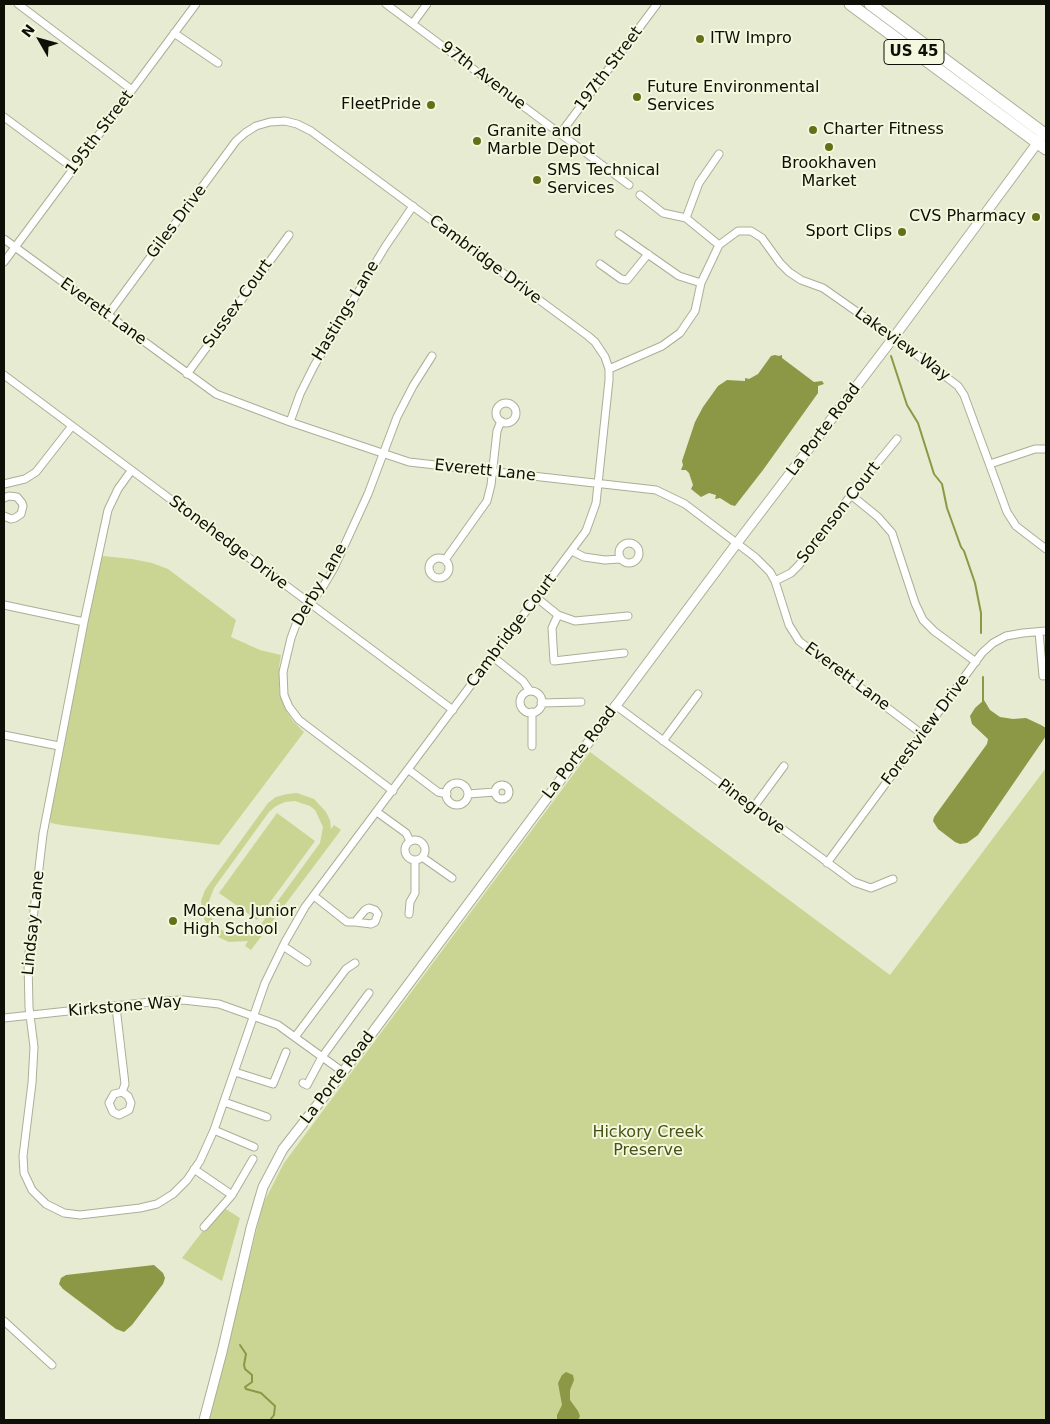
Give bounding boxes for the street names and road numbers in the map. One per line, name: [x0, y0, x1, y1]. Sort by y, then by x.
street label: 197th Street: [571, 23, 647, 115]
street label: 97th Avenue: [437, 38, 529, 114]
road number: US 45: [884, 40, 944, 64]
street label: 195th Street: [62, 87, 138, 179]
street label: Giles Drive: [143, 181, 211, 263]
street label: Cambridge Drive: [425, 212, 545, 308]
street label: Sussex Court: [199, 256, 277, 352]
street label: Hastings Lane: [309, 257, 383, 365]
street label: Everett Lane: [56, 274, 150, 350]
street label: Lakeview Way: [851, 304, 953, 386]
street label: La Porte Road: [783, 380, 865, 480]
street label: Everett Lane: [433, 456, 537, 486]
street label: Sorenson Court: [793, 458, 885, 568]
street label: Stonehedge Drive: [165, 492, 291, 594]
street label: Derby Lane: [289, 540, 351, 630]
street label: Cambridge Court: [463, 571, 561, 691]
street label: Everett Lane: [801, 639, 893, 715]
street label: Forestview Drive: [878, 671, 974, 789]
street label: La Porte Road: [539, 703, 621, 803]
street label: Pinegrove: [714, 775, 788, 839]
street label: Lindsay Lane: [19, 870, 49, 976]
street label: Kirkstone Way: [67, 992, 183, 1022]
street label: La Porte Road: [297, 1028, 379, 1128]

